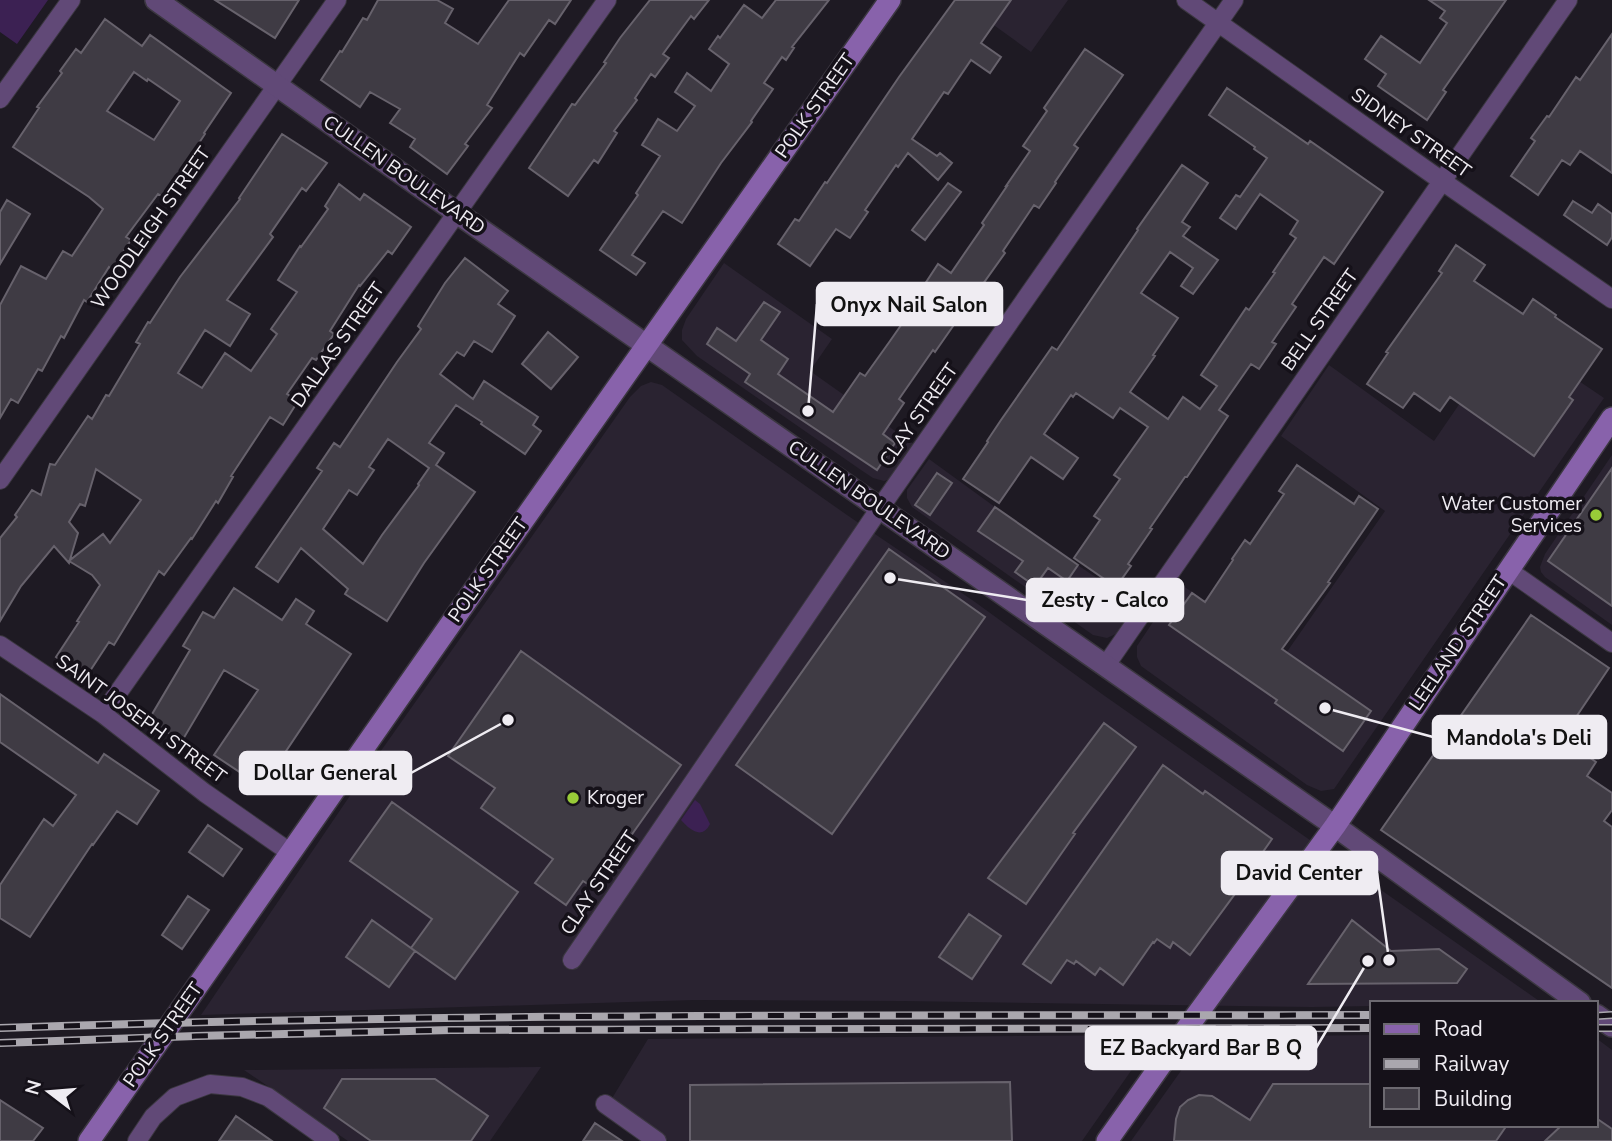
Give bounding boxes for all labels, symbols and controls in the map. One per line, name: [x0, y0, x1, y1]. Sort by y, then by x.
street label: POLK STREET: [769, 48, 861, 164]
street label: SIDNEY STREET: [1346, 82, 1477, 184]
street label: CULLEN BOULEVARD: [318, 109, 490, 241]
street label: WOODLEIGH STREET: [85, 141, 217, 314]
street label: BELL STREET: [1275, 264, 1365, 376]
street label: DALLAS STREET: [285, 277, 391, 413]
callout: Onyx Nail Salon: [817, 283, 1002, 325]
text: Onyx Nail Salon: [830, 291, 988, 319]
street label: CLAY STREET: [874, 358, 965, 472]
street label: CULLEN BOULEVARD: [783, 434, 955, 566]
place label: Water Customer Services: [1441, 491, 1582, 539]
marker: Water Customer Services: [1588, 507, 1604, 523]
street label: POLK STREET: [442, 512, 534, 628]
street label: LEELAND STREET: [1403, 570, 1513, 716]
callout: Zesty - Calco: [1027, 579, 1183, 621]
text: Zesty - Calco: [1041, 586, 1169, 614]
street label: SAINT JOSEPH STREET: [51, 648, 232, 790]
callout: Mandola's Deli: [1433, 716, 1606, 758]
text: Mandola's Deli: [1446, 724, 1592, 752]
callout: Dollar General: [240, 752, 411, 794]
text: Dollar General: [253, 759, 397, 787]
place label: Kroger: [587, 785, 644, 811]
marker: Kroger: [565, 790, 581, 806]
street label: CLAY STREET: [555, 825, 644, 940]
callout: David Center: [1222, 852, 1377, 894]
text: David Center: [1236, 859, 1363, 887]
street label: POLK STREET: [117, 977, 209, 1093]
legend: [1370, 1001, 1598, 1127]
text: Road: [1434, 1015, 1483, 1043]
callout: EZ Backyard Bar B Q: [1086, 1027, 1316, 1069]
text: EZ Backyard Bar B Q: [1100, 1034, 1302, 1062]
text: Railway: [1434, 1050, 1509, 1078]
north arrow: [14, 1057, 84, 1127]
text: N: [19, 1077, 48, 1098]
text: Building: [1434, 1085, 1512, 1113]

